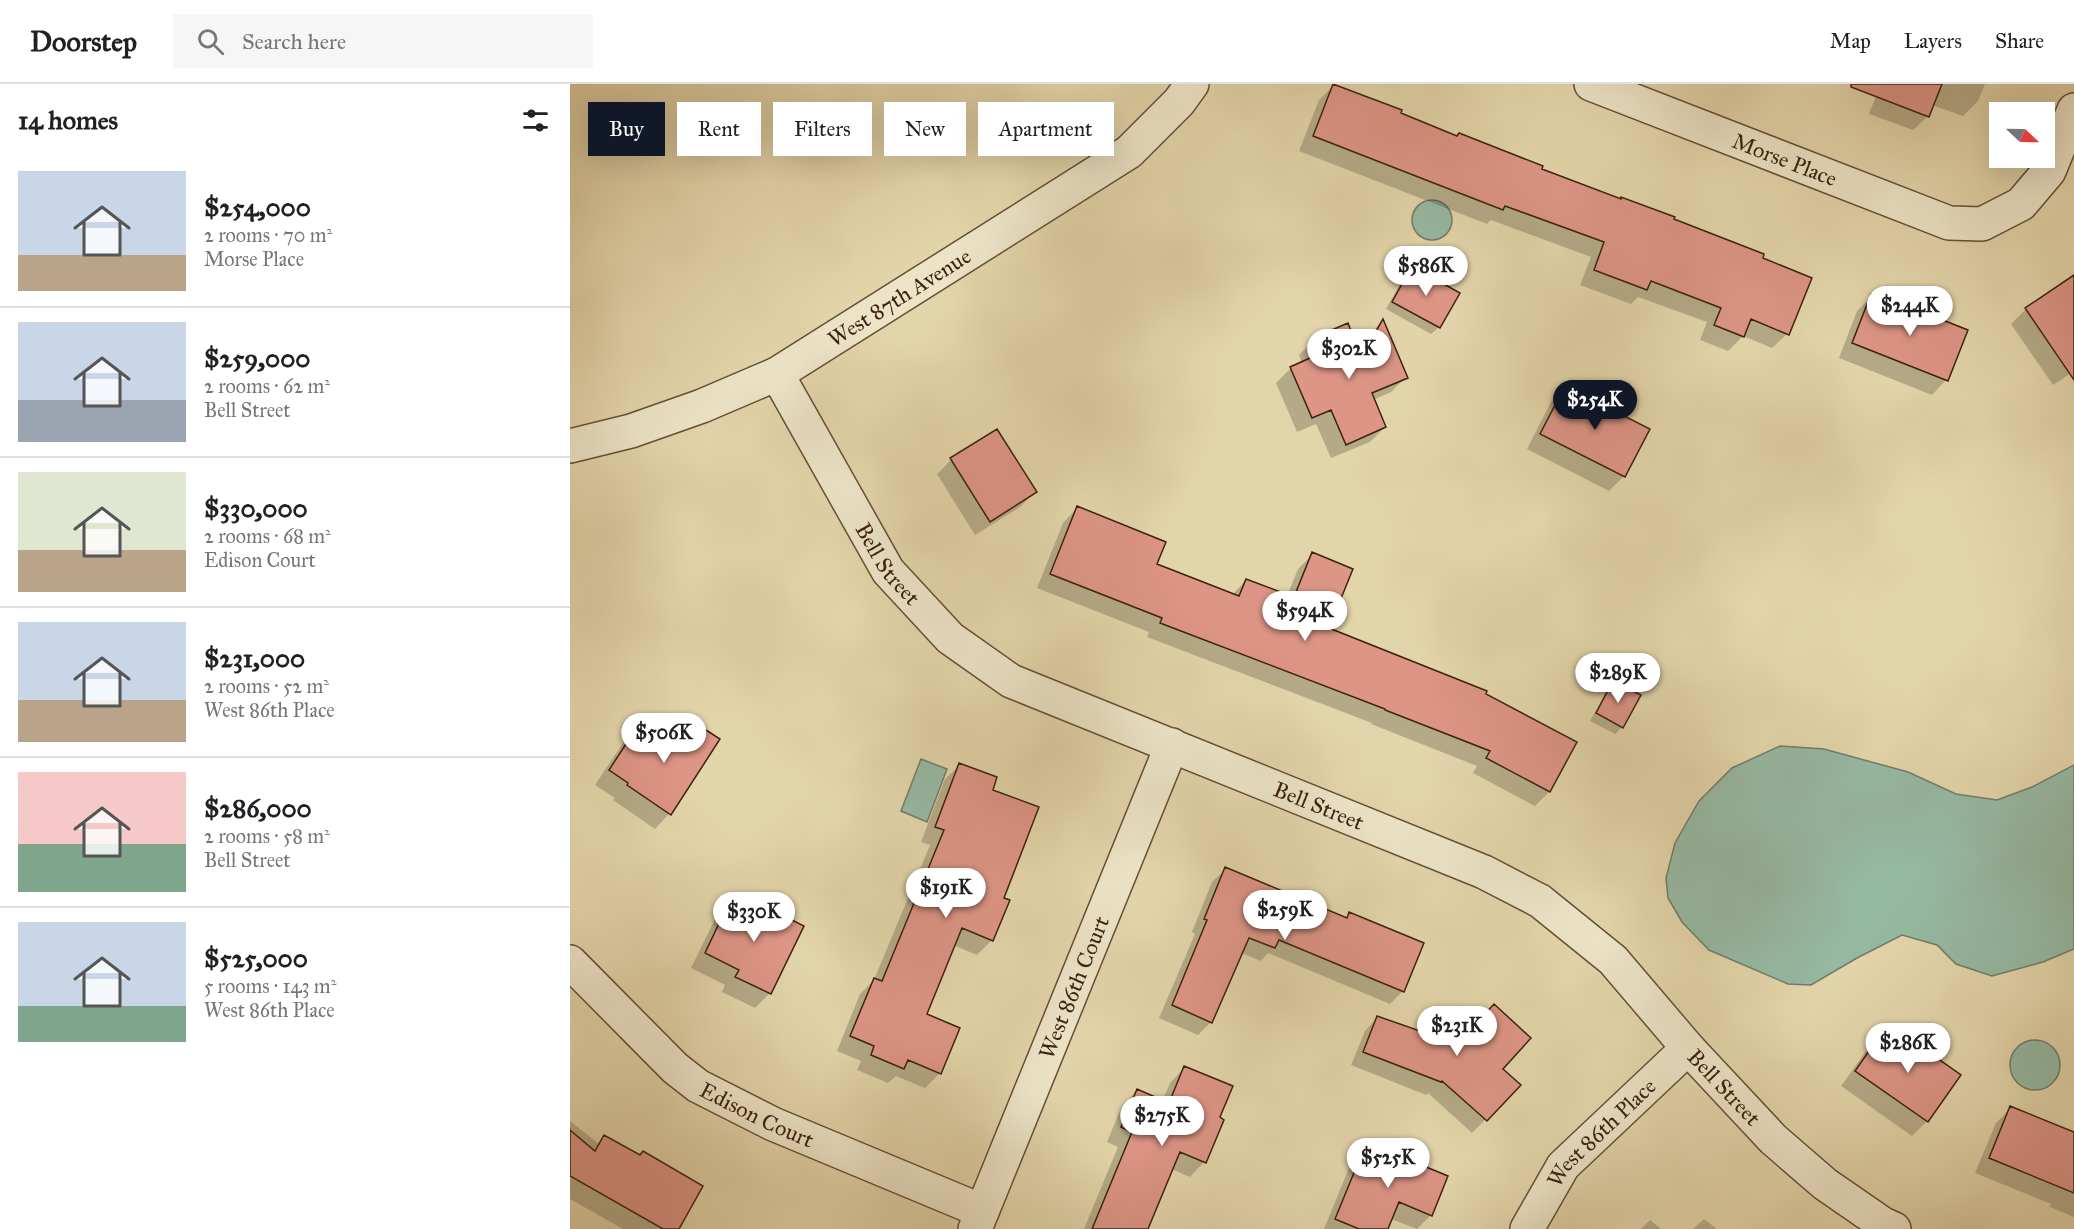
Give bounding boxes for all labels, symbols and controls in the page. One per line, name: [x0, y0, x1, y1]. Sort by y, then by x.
search box: [173, 14, 593, 68]
text: Doorstep: [30, 24, 137, 59]
icon: search: [194, 25, 227, 58]
text: Search here: [242, 28, 346, 55]
text: Map: [1830, 28, 1871, 54]
text: Layers: [1904, 28, 1962, 54]
text: Share: [1995, 28, 2044, 54]
chip: Buy: [588, 102, 665, 156]
chip: Rent: [677, 102, 761, 156]
chip: Filters: [773, 102, 872, 156]
chip: New: [884, 102, 966, 156]
chip: Apartment: [978, 102, 1114, 156]
north arrow: [1989, 102, 2055, 168]
map controls: [1989, 102, 2055, 168]
text: 14 homes: [18, 104, 118, 136]
icon: filters: [519, 104, 552, 137]
street label: Morse Place: [1729, 127, 1841, 192]
text: $254,000: [204, 191, 311, 223]
icon: home: [66, 195, 138, 267]
text: 2 rooms · 70 m²: [204, 223, 332, 247]
street label: West 87th Avenue: [823, 242, 976, 352]
pin: $586K: [1384, 246, 1468, 297]
text: Morse Place: [204, 247, 304, 271]
text: $586K: [1398, 253, 1454, 277]
pin: $244K: [1868, 286, 1952, 337]
text: $244K: [1881, 293, 1939, 317]
pin: $302K: [1307, 329, 1391, 380]
text: $302K: [1321, 336, 1377, 360]
text: $259,000: [204, 342, 310, 374]
icon: home: [66, 346, 138, 418]
text: 2 rooms · 62 m²: [204, 374, 330, 398]
pin: $254K: [1553, 380, 1637, 431]
text: $254K: [1567, 387, 1623, 411]
text: Bell Street: [204, 398, 290, 422]
text: $330,000: [204, 492, 308, 524]
icon: home: [66, 496, 138, 568]
street label: Bell Street: [850, 518, 926, 611]
text: 2 rooms · 68 m²: [204, 524, 331, 548]
text: Edison Court: [204, 548, 316, 572]
pin: $594K: [1263, 591, 1347, 642]
text: $594K: [1276, 598, 1334, 622]
text: $231,000: [204, 642, 305, 674]
icon: home: [66, 646, 138, 718]
pin: $289K: [1576, 653, 1660, 704]
text: $289K: [1589, 660, 1647, 684]
text: 2 rooms · 52 m²: [204, 674, 329, 698]
text: West 86th Place: [204, 698, 335, 722]
pin: $506K: [622, 713, 706, 764]
text: $506K: [635, 720, 693, 744]
street label: Bell Street: [1270, 775, 1368, 836]
text: $286,000: [204, 792, 312, 824]
icon: home: [66, 796, 138, 868]
text: 2 rooms · 58 m²: [204, 824, 330, 848]
text: Bell Street: [204, 848, 290, 872]
pin: $191K: [904, 868, 988, 919]
text: $191K: [920, 875, 972, 899]
pin: $259K: [1243, 890, 1327, 941]
pin: $330K: [712, 892, 796, 943]
text: $259K: [1257, 897, 1313, 921]
text: $330K: [727, 899, 781, 923]
street label: West 86th Court: [1032, 912, 1115, 1063]
text: $525,000: [204, 942, 308, 974]
icon: home: [66, 946, 138, 1018]
text: 5 rooms · 143 m²: [204, 974, 336, 998]
text: West 86th Place: [204, 998, 335, 1022]
pin: $231K: [1415, 1006, 1499, 1057]
text: $231K: [1431, 1013, 1483, 1037]
pin: $286K: [1866, 1023, 1950, 1074]
text: $286K: [1880, 1030, 1936, 1054]
street label: Bell Street: [1682, 1043, 1767, 1131]
street label: West 86th Place: [1541, 1072, 1661, 1191]
street label: Edison Court: [696, 1076, 818, 1153]
pin: $275K: [1120, 1096, 1204, 1147]
text: $275K: [1134, 1103, 1190, 1127]
pin: $525K: [1346, 1138, 1430, 1189]
text: $525K: [1361, 1145, 1415, 1169]

